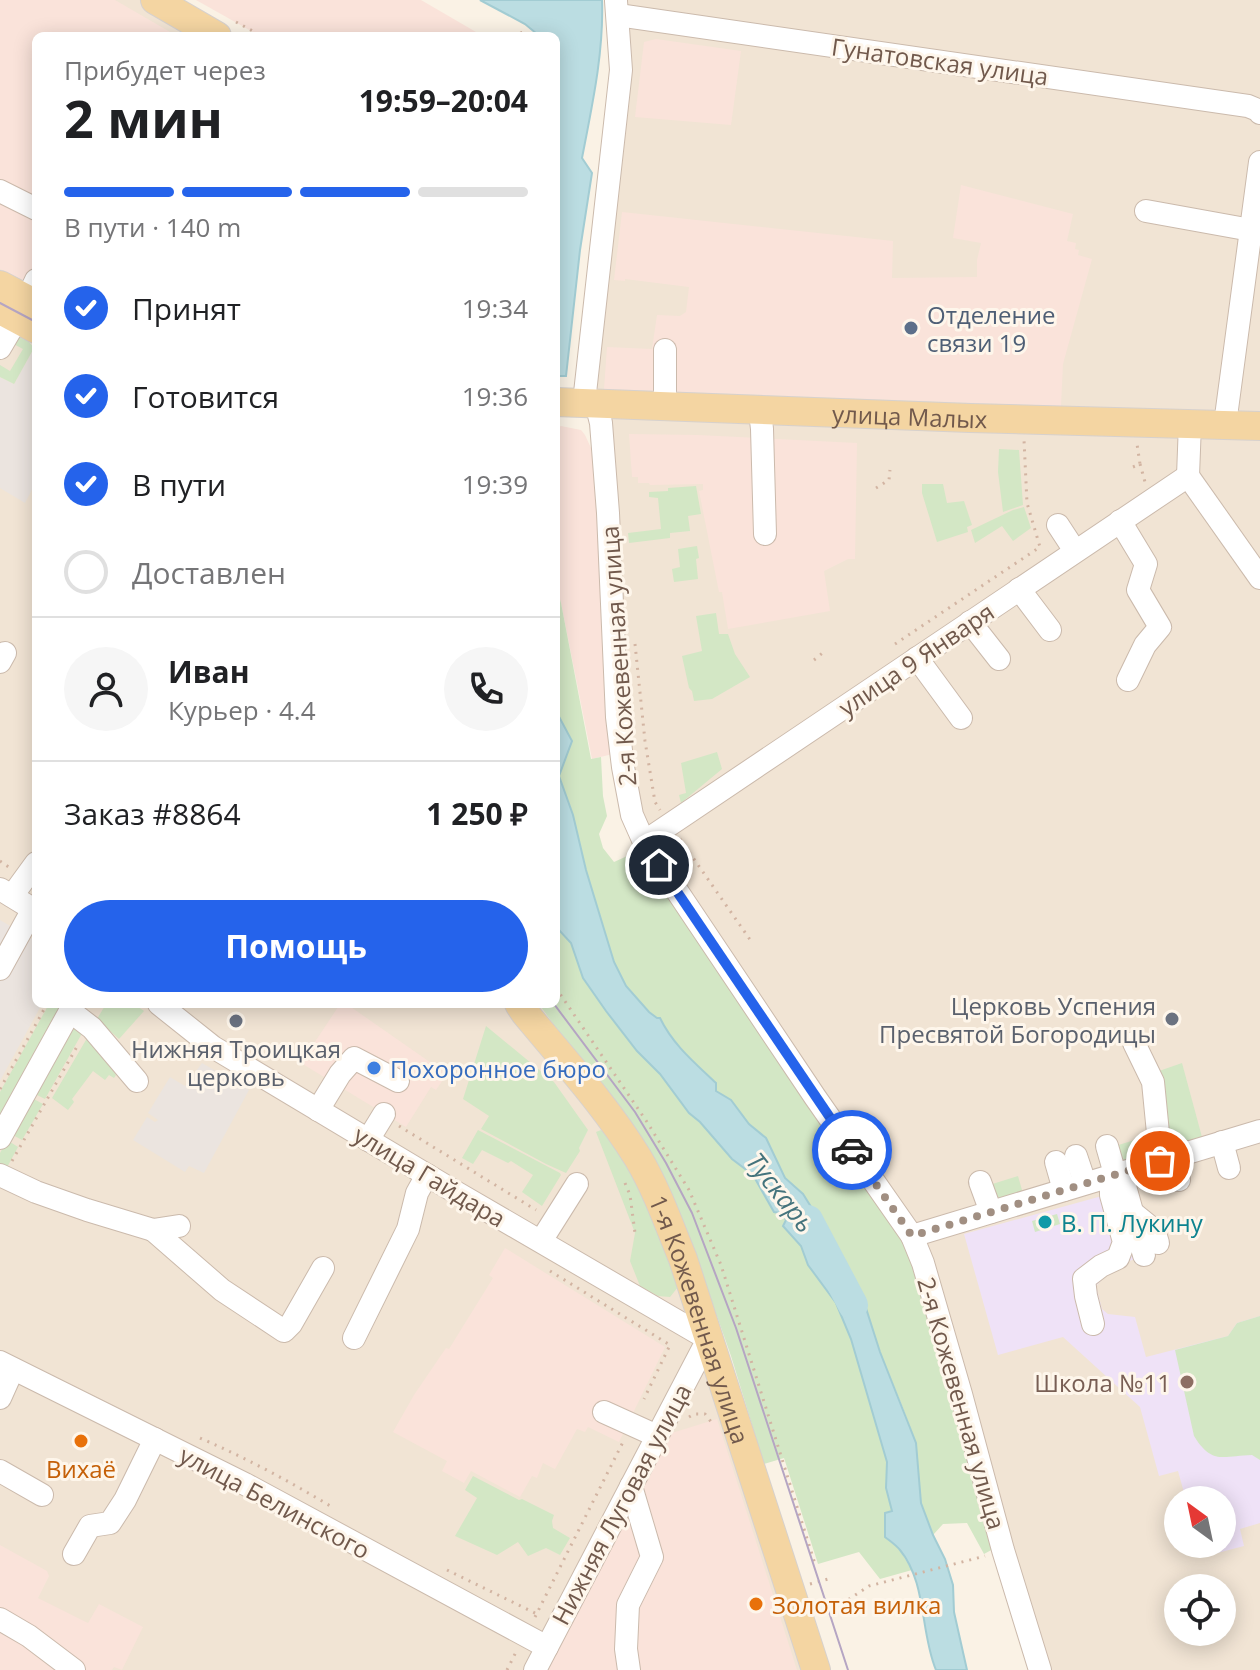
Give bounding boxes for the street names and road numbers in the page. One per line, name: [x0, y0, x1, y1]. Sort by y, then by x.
street label: Гунатовская улица: [829, 29, 1051, 93]
street label: улица Малых: [832, 396, 988, 435]
street label: 2-я Кожевенная улица: [592, 525, 644, 787]
street label: улица 9 Января: [832, 595, 1000, 723]
street label: улица Гайдара: [348, 1118, 512, 1234]
street label: 1-я Кожевенная улица: [642, 1189, 758, 1448]
street label: 2-я Кожевенная улица: [910, 1273, 1014, 1533]
street label: Нижняя Луговая улица: [543, 1378, 699, 1630]
street label: улица Белинского: [174, 1438, 376, 1566]

